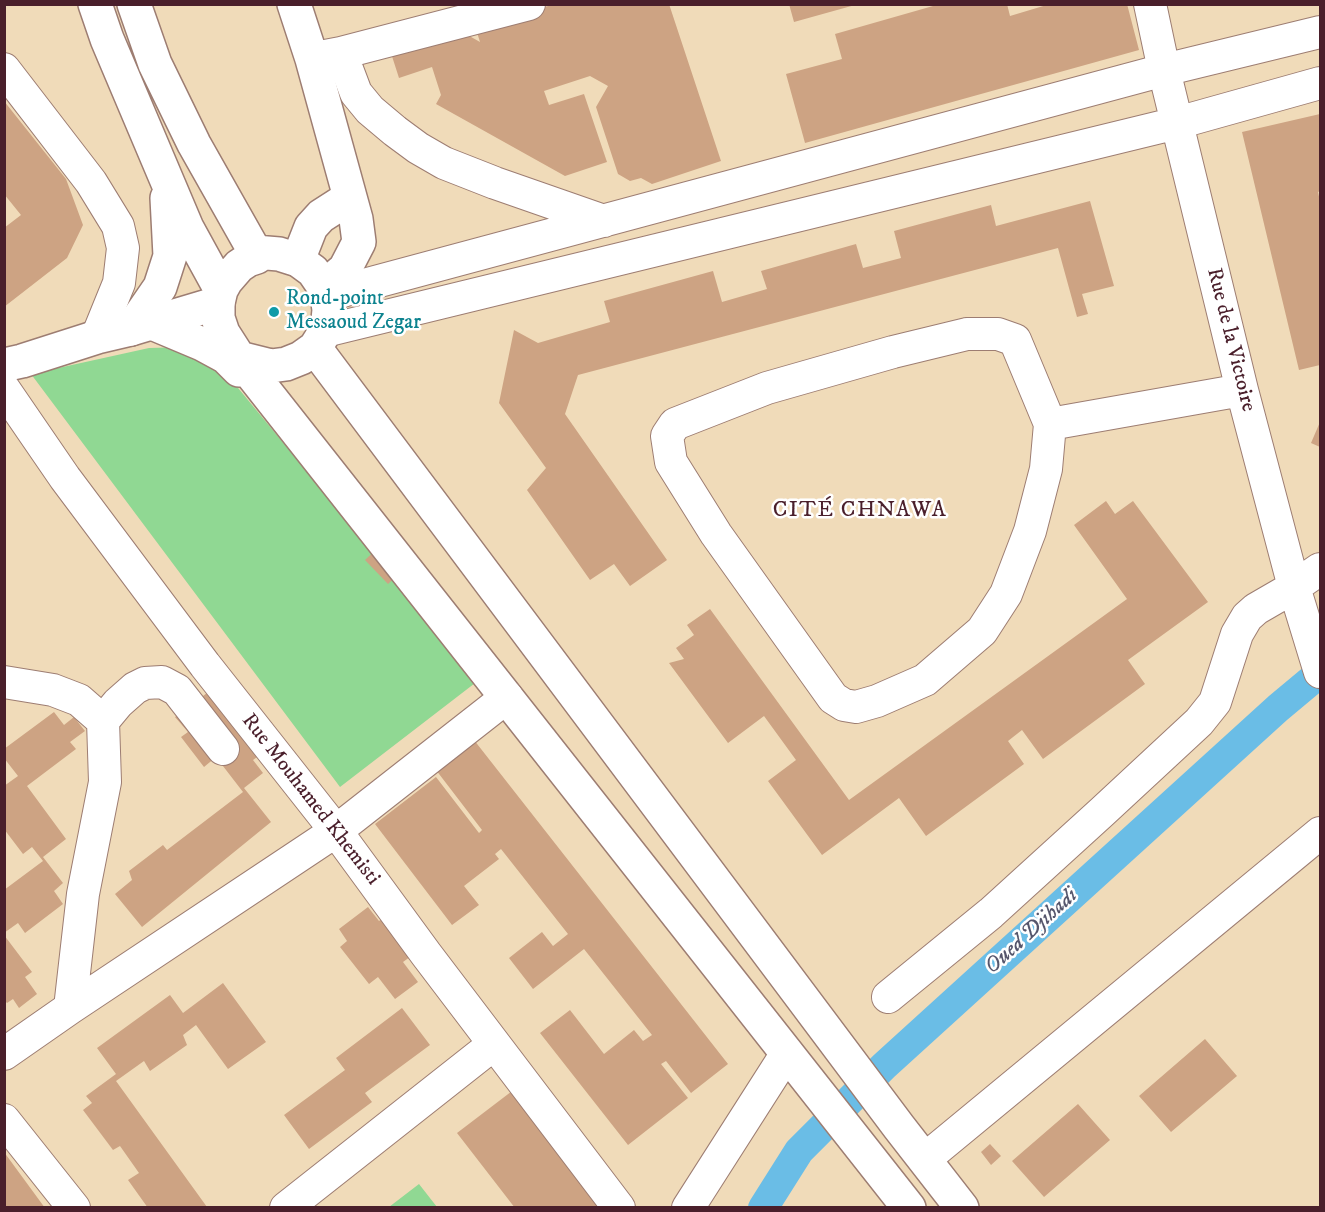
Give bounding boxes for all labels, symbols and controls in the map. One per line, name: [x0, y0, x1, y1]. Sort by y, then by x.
street label: Rue de la Victoire: [1200, 266, 1260, 414]
place label: Rond-point Messaoud Zegar: [286, 287, 421, 337]
marker: Rond-point Messaoud Zegar: [267, 305, 281, 319]
district label: CITÉ CHNAWA: [773, 498, 947, 524]
street label: Rue Mouhamed Khemisti: [235, 709, 385, 891]
water label: Oued Djihadi: [980, 883, 1084, 981]

